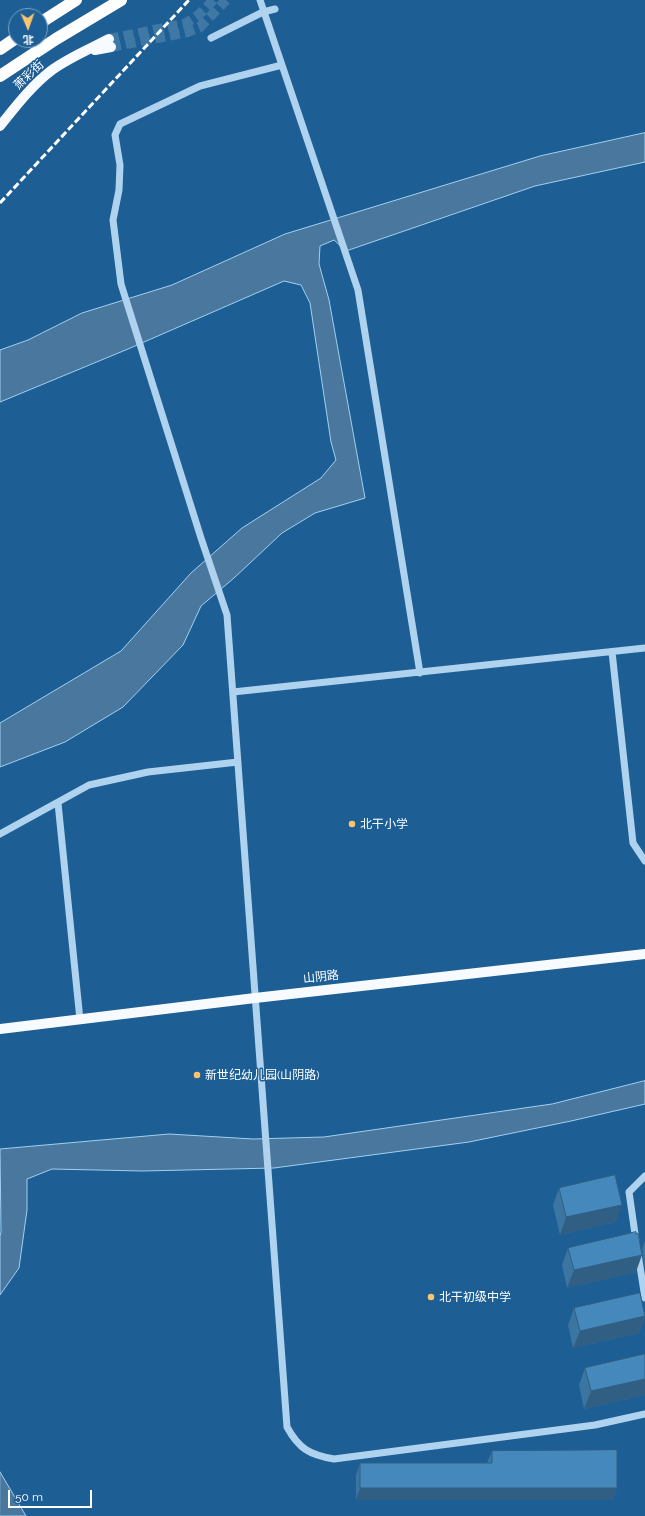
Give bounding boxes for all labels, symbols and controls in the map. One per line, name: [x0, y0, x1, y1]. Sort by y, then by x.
north arrow: [8, 8, 48, 48]
text: 北: [23, 33, 34, 46]
street label: 萧彩街: [11, 57, 47, 93]
place label: 北干小学: [360, 817, 408, 831]
marker: 北干小学: [347, 819, 357, 829]
street label: 山阴路: [302, 968, 340, 986]
place label: 新世纪幼儿园(山阴路): [205, 1068, 319, 1082]
marker: 新世纪幼儿园(山阴路): [192, 1070, 202, 1080]
place label: 北干初级中学: [439, 1290, 511, 1304]
marker: 北干初级中学: [426, 1292, 436, 1302]
scale bar: [10, 1482, 94, 1508]
text: 50 m: [15, 1490, 43, 1504]

